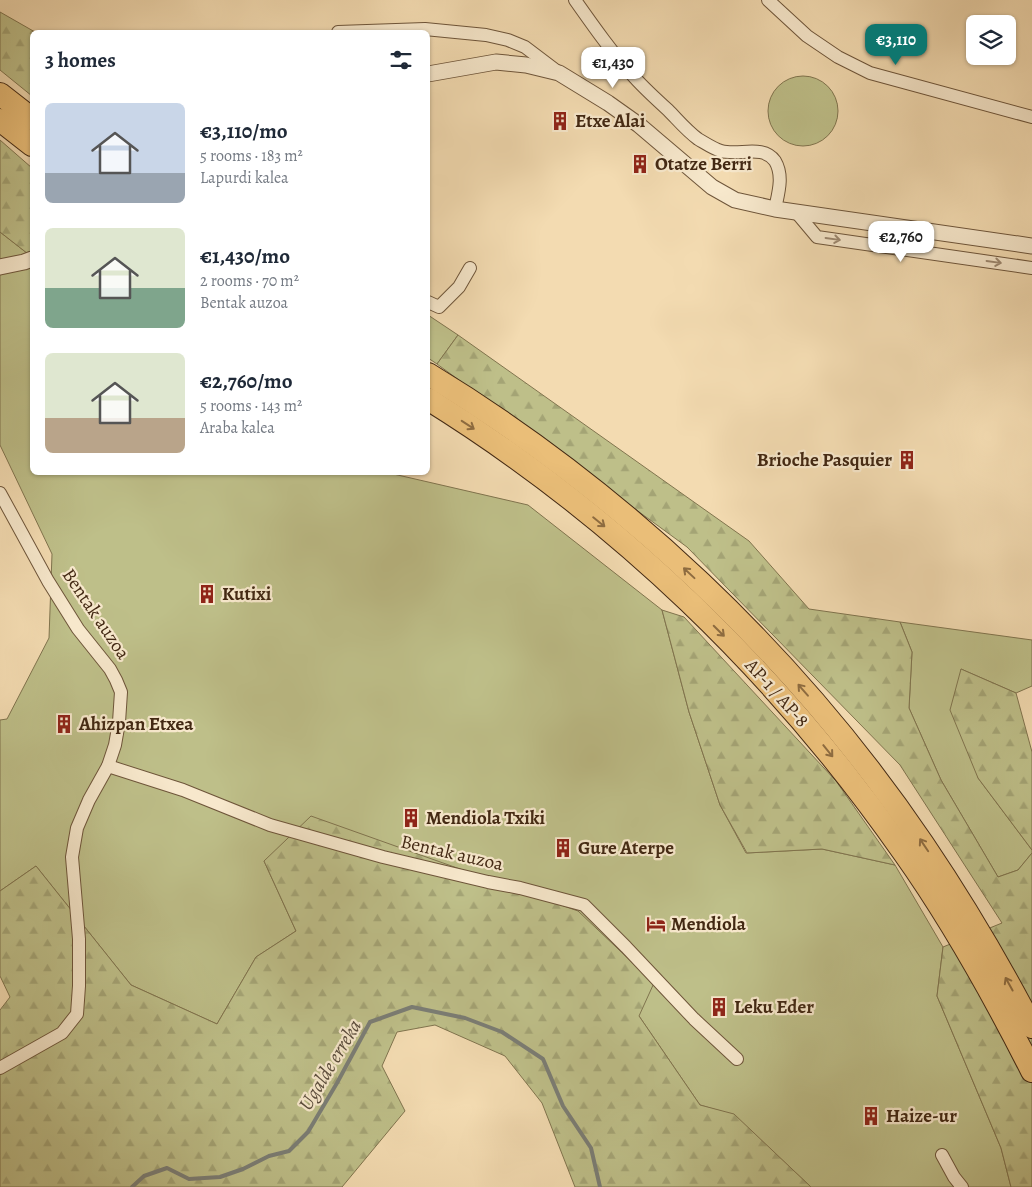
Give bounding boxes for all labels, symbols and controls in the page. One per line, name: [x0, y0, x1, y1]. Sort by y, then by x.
map controls: [966, 15, 1016, 65]
button: layers: [966, 15, 1016, 65]
pin: €3,110: [855, 23, 937, 66]
text: €3,110: [876, 29, 916, 51]
text: 3 homes: [45, 46, 116, 74]
icon: filters: [387, 46, 415, 74]
pin: €1,430: [572, 46, 654, 89]
text: €1,430: [592, 52, 634, 74]
place label: Etxe Alai: [575, 108, 646, 134]
building icon: Etxe Alai: [549, 110, 571, 132]
text: €3,110/mo: [200, 117, 288, 145]
icon: home: [85, 123, 145, 183]
text: 5 rooms · 183 m²: [200, 145, 303, 167]
place label: Otatze Berri: [655, 151, 753, 177]
building icon: Otatze Berri: [629, 153, 651, 175]
text: Lapurdi kalea: [200, 167, 289, 189]
pin: €2,760: [860, 220, 942, 263]
text: €2,760: [879, 226, 923, 248]
one-way arrow: [825, 235, 841, 245]
text: €1,430/mo: [200, 242, 290, 270]
icon: home: [85, 248, 145, 308]
one-way arrow: [985, 258, 1001, 268]
text: 2 rooms · 70 m²: [200, 270, 299, 292]
text: Bentak auzoa: [200, 292, 288, 314]
text: €2,760/mo: [200, 367, 293, 395]
icon: home: [85, 373, 145, 433]
text: 5 rooms · 143 m²: [200, 395, 302, 417]
text: Araba kalea: [200, 417, 275, 439]
one-way arrow: [461, 420, 475, 430]
place label: Brioche Pasquier: [757, 447, 892, 473]
building icon: Brioche Pasquier: [896, 449, 918, 471]
one-way arrow: [592, 516, 605, 527]
street label: Bentak auzoa: [56, 563, 136, 665]
one-way arrow: [683, 567, 696, 579]
place label: Kutixi: [222, 581, 272, 607]
building icon: Kutixi: [196, 583, 218, 605]
one-way arrow: [713, 625, 726, 637]
street label: AP-1 / AP-8: [738, 652, 815, 733]
one-way arrow: [797, 683, 808, 696]
place label: Ahizpan Etxea: [78, 711, 194, 737]
building icon: Ahizpan Etxea: [53, 713, 75, 735]
one-way arrow: [823, 745, 834, 758]
place label: Mendiola Txiki: [426, 805, 546, 831]
building icon: Mendiola Txiki: [400, 807, 422, 829]
street label: Bentak auzoa: [398, 829, 506, 877]
place label: Gure Aterpe: [578, 835, 674, 861]
building icon: Gure Aterpe: [552, 837, 574, 859]
one-way arrow: [919, 839, 929, 853]
place label: Mendiola: [671, 911, 747, 937]
hotel icon: Mendiola: [645, 913, 667, 935]
one-way arrow: [1004, 976, 1014, 991]
place label: Leku Eder: [734, 994, 814, 1020]
building icon: Leku Eder: [708, 996, 730, 1018]
water label: Ugalde erreka: [292, 1014, 368, 1116]
place label: Haize-ur: [886, 1103, 957, 1129]
building icon: Haize-ur: [860, 1105, 882, 1127]

